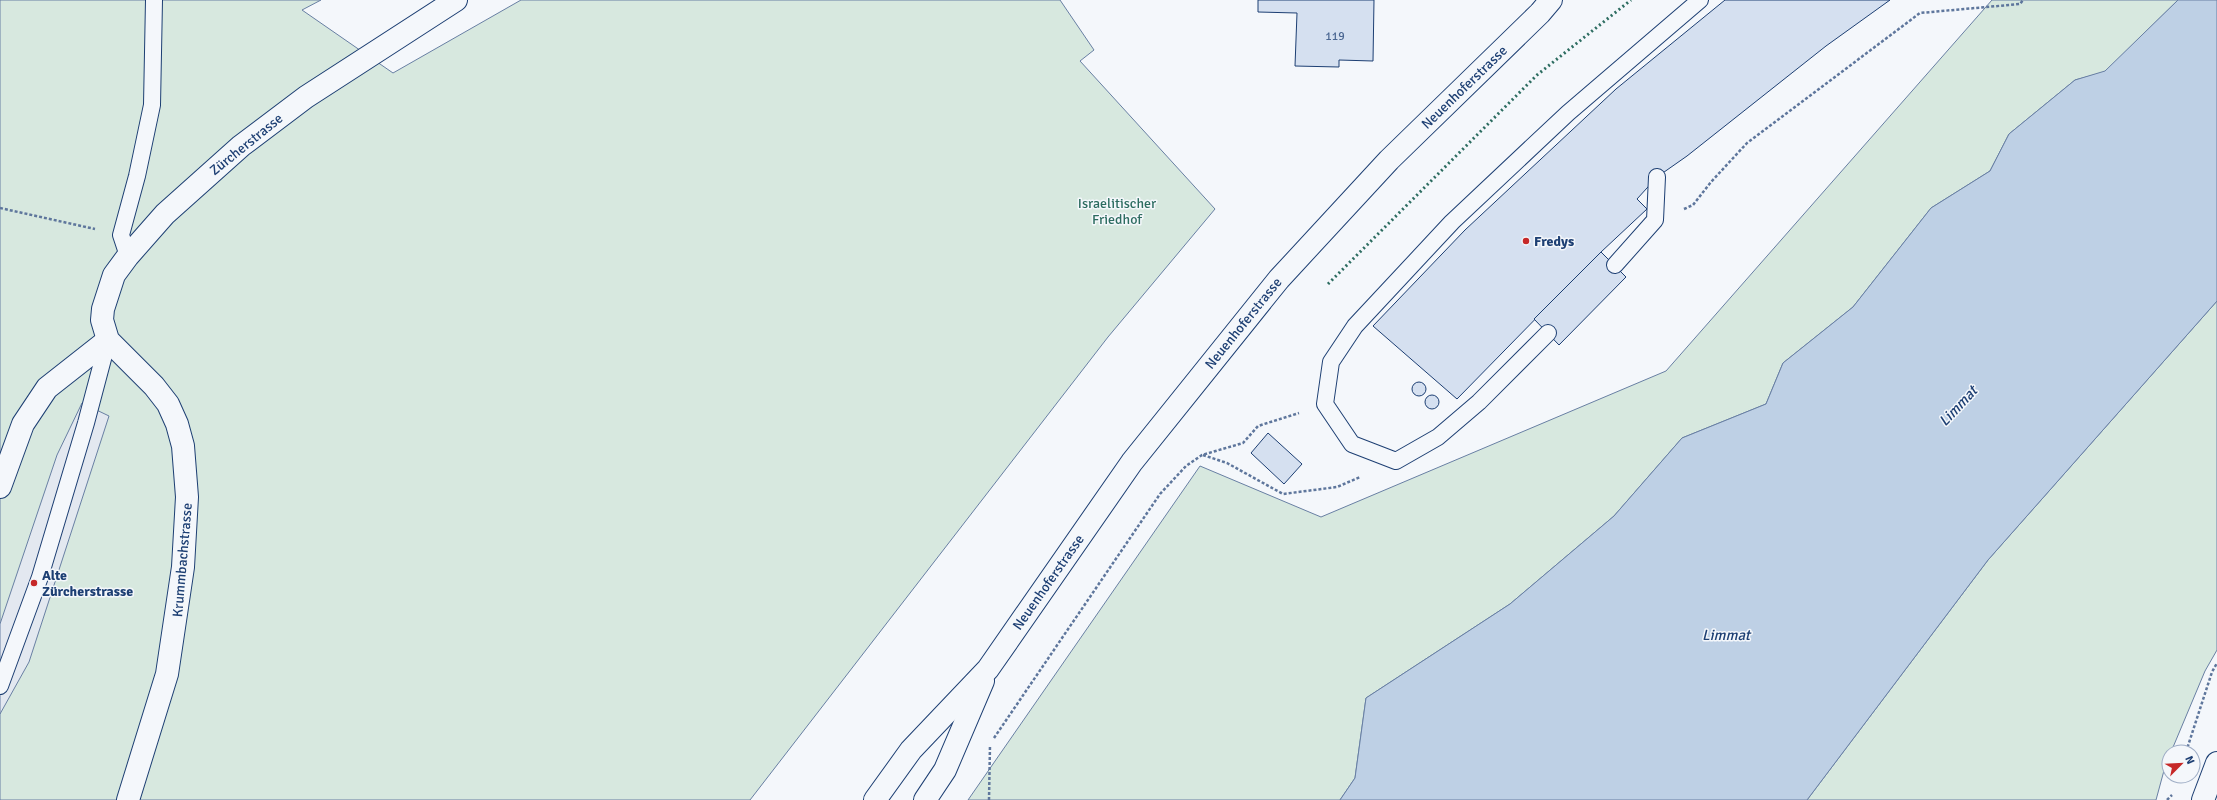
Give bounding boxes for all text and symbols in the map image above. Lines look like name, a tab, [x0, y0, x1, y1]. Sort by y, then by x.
house number: 119	[1325, 29, 1345, 44]
street label: Neuenhoferstrasse	[1418, 42, 1511, 133]
street label: Zürcherstrasse	[206, 110, 286, 179]
park label: Israelitischer Friedhof	[1078, 195, 1157, 228]
place label: Fredys	[1534, 233, 1574, 250]
marker: Fredys	[1521, 236, 1531, 246]
street label: Neuenhoferstrasse	[1201, 274, 1285, 372]
water label: Limmat	[1935, 381, 1982, 430]
street label: Krummbachstrasse	[169, 502, 196, 618]
street label: Neuenhoferstrasse	[1009, 531, 1088, 633]
place label: Alte Zürcherstrasse	[42, 567, 133, 600]
marker: Alte Zürcherstrasse	[29, 578, 39, 588]
water label: Limmat	[1702, 626, 1752, 644]
north arrow	[2161, 744, 2201, 784]
text: N	[2182, 754, 2197, 766]

